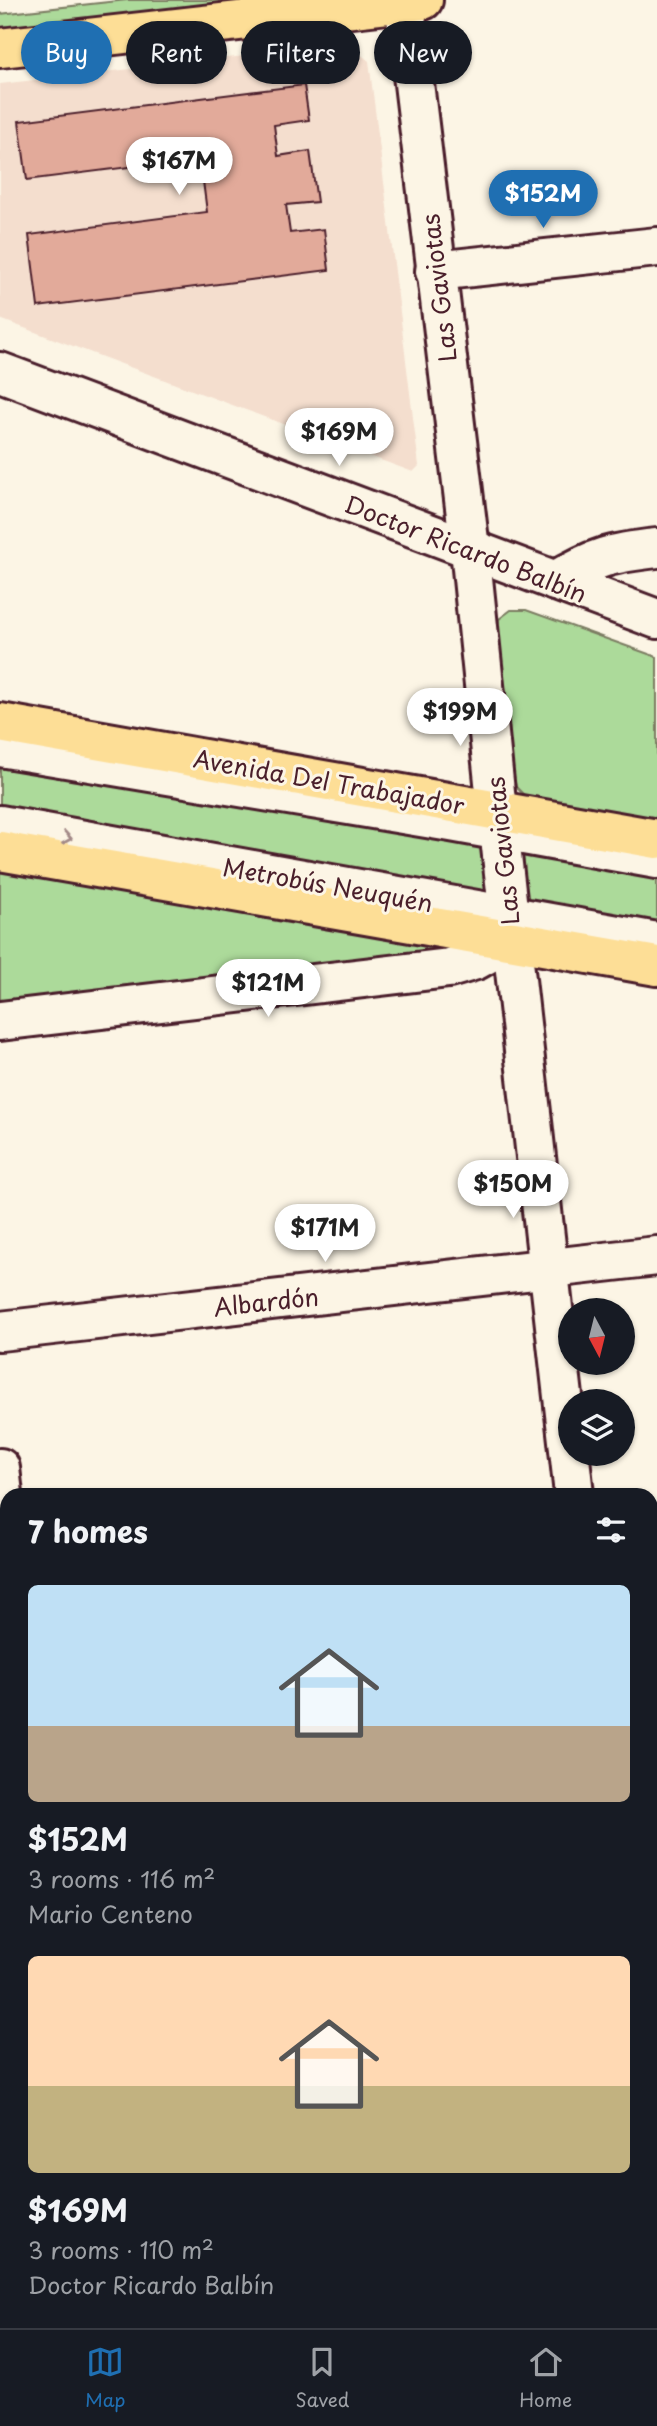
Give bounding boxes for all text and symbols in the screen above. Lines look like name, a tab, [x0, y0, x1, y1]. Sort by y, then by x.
chip: Buy	[21, 21, 112, 84]
chip: Rent	[126, 21, 227, 84]
chip: Filters	[241, 21, 360, 84]
chip: New	[374, 21, 472, 84]
pin: $167M	[130, 138, 228, 197]
text: $167M	[142, 142, 216, 177]
pin: $152M	[494, 170, 592, 230]
text: $152M	[505, 175, 581, 210]
street label: Las Gaviotas	[411, 212, 465, 364]
pin: $169M	[290, 408, 388, 468]
text: $169M	[301, 413, 377, 448]
street label: Doctor Ricardo Balbín	[340, 485, 592, 611]
pin: $199M	[411, 688, 509, 748]
text: $199M	[423, 693, 497, 728]
street label: Avenida Del Trabajador	[191, 739, 467, 823]
street label: Las Gaviotas	[476, 775, 528, 927]
one-way arrow	[61, 829, 73, 844]
street label: Metrobús Neuquén	[220, 848, 436, 920]
pin: $121M	[219, 960, 317, 1019]
text: $121M	[232, 964, 304, 999]
pin: $150M	[464, 1160, 562, 1220]
text: $150M	[474, 1165, 552, 1200]
pin: $171M	[276, 1204, 374, 1264]
text: $171M	[291, 1209, 359, 1244]
street label: Albardón	[212, 1278, 320, 1324]
north arrow	[558, 1298, 635, 1376]
map controls	[558, 1298, 635, 1466]
button: layers	[558, 1389, 635, 1466]
text: 7 homes	[28, 1508, 148, 1553]
icon: filters	[592, 1511, 630, 1549]
icon: home	[266, 1630, 392, 1756]
text: $152M	[28, 1816, 128, 1861]
text: 3 rooms · 116 m²	[28, 1861, 215, 1896]
text: Mario Centeno	[28, 1896, 193, 1931]
icon: home	[266, 2001, 392, 2127]
text: $169M	[28, 2187, 128, 2232]
text: 3 rooms · 110 m²	[28, 2232, 214, 2267]
text: Doctor Ricardo Balbín	[28, 2267, 274, 2302]
tab: Map	[85, 2343, 126, 2413]
tab: Saved	[295, 2343, 349, 2413]
tab: Home	[519, 2343, 572, 2413]

